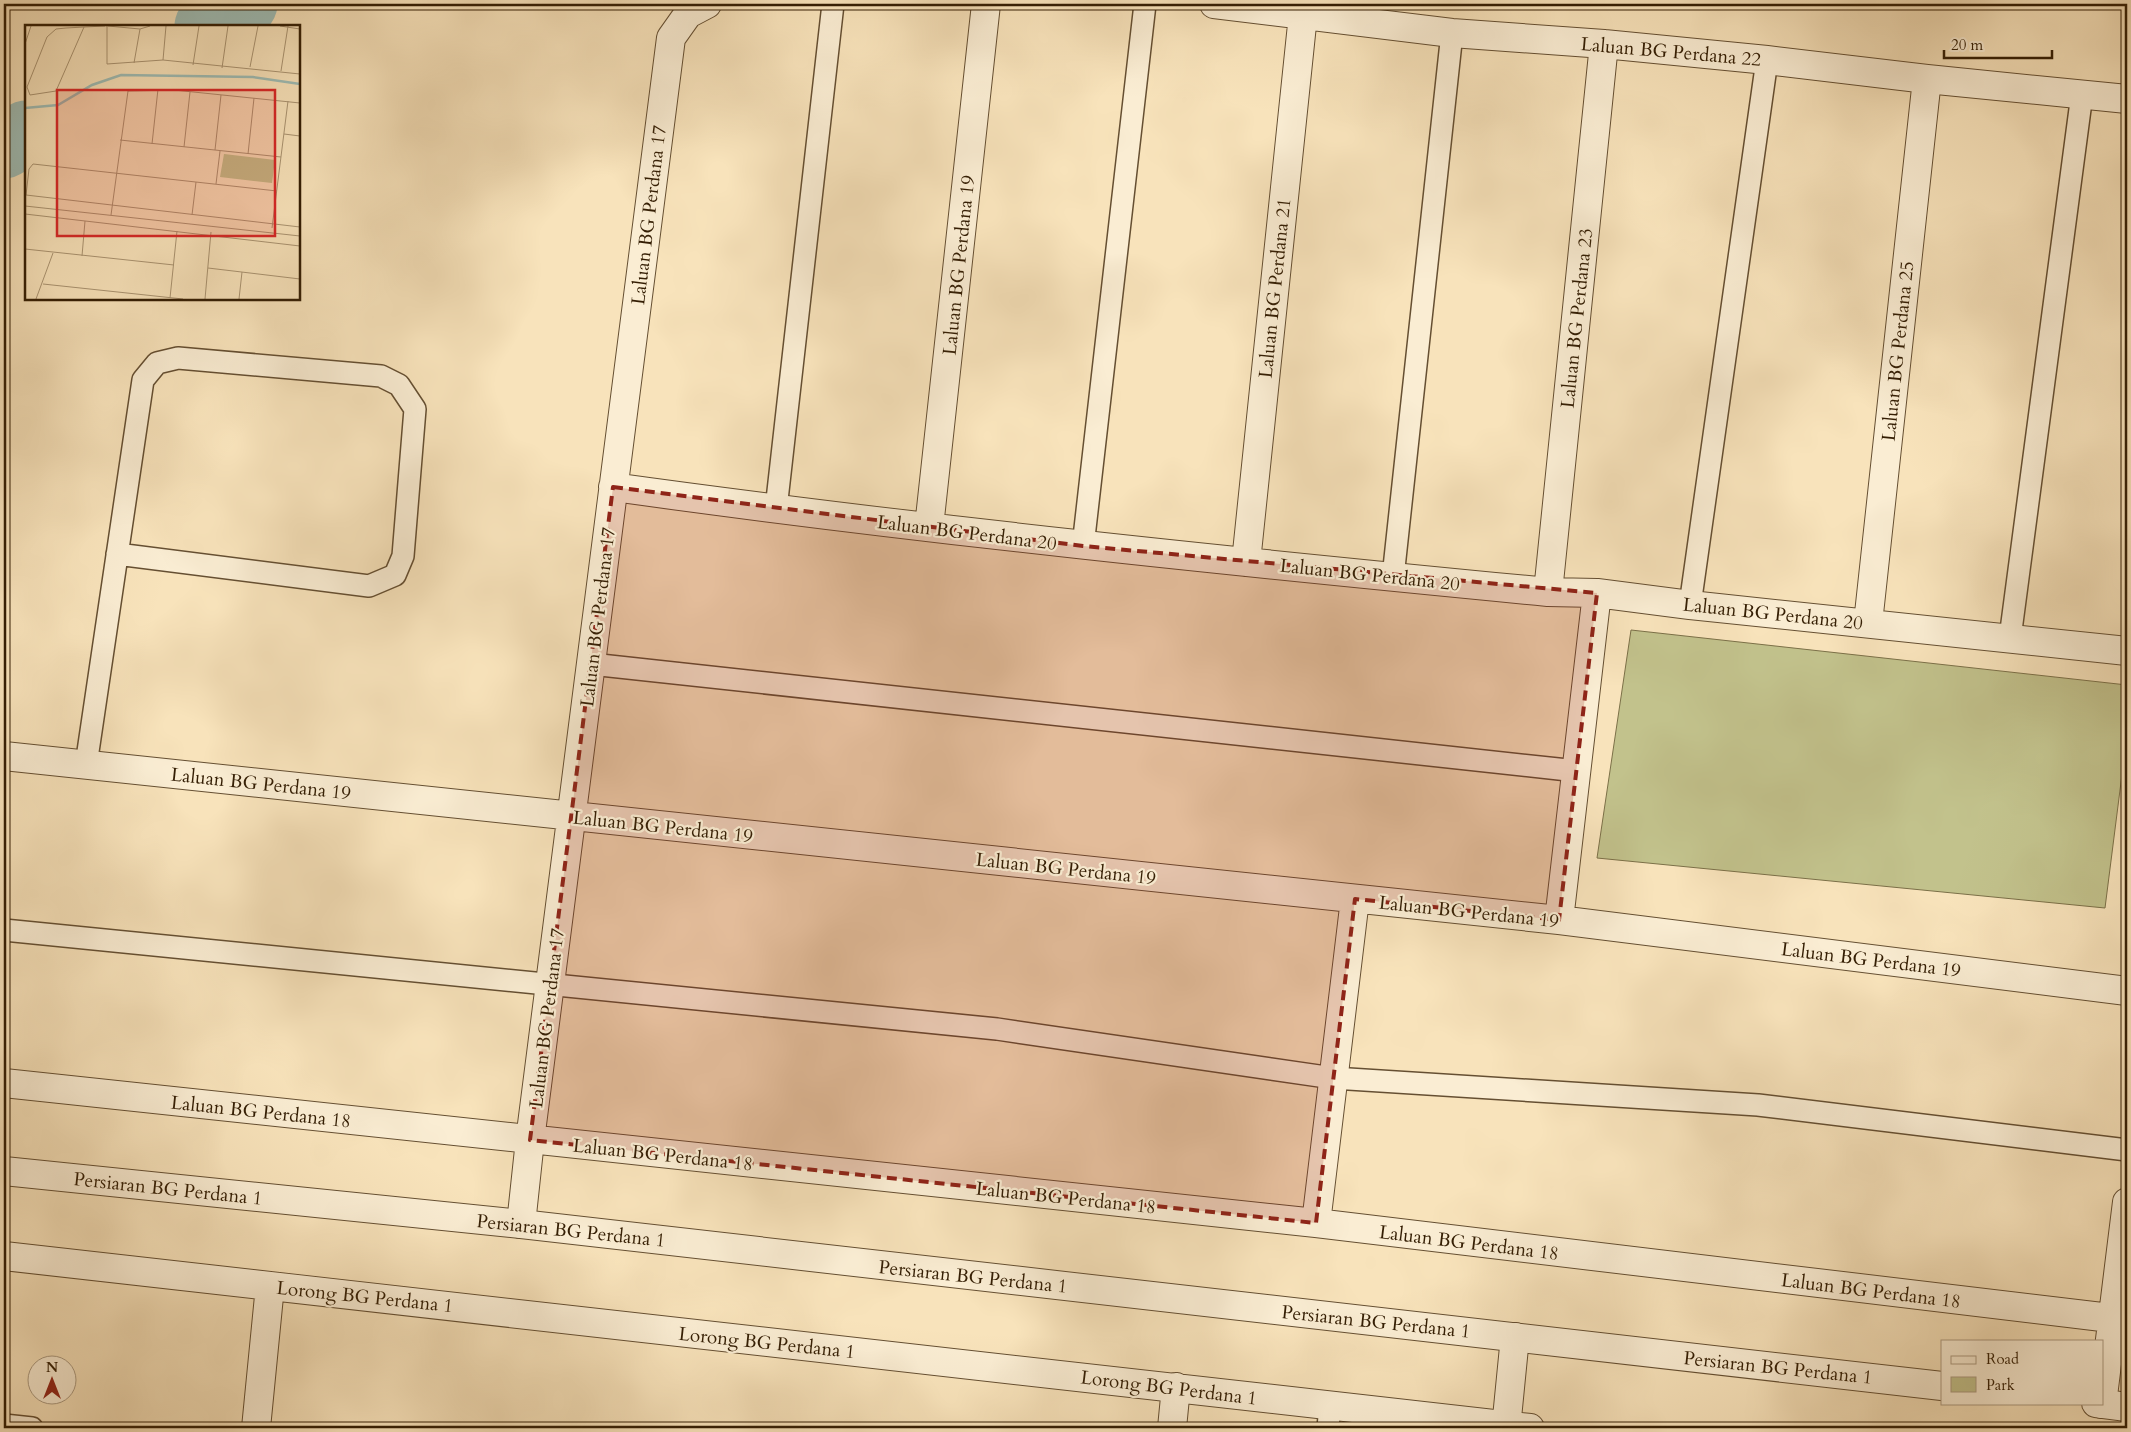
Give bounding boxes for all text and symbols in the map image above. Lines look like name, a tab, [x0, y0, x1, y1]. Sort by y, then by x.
inset map	[25, 25, 300, 300]
scale bar	[1944, 28, 2051, 60]
street label: Laluan BG Perdana 22	[1580, 31, 1762, 73]
text: 20 m	[1951, 35, 1983, 55]
street label: Laluan BG Perdana 17	[625, 124, 673, 306]
street label: Laluan BG Perdana 19	[937, 174, 981, 356]
street label: Laluan BG Perdana 21	[1253, 197, 1297, 379]
street label: Laluan BG Perdana 23	[1555, 227, 1599, 409]
street label: Laluan BG Perdana 25	[1876, 260, 1920, 442]
street label: Laluan BG Perdana 20	[876, 509, 1058, 557]
street label: Laluan BG Perdana 17	[574, 526, 622, 708]
street label: Laluan BG Perdana 20	[1279, 553, 1461, 597]
street label: Laluan BG Perdana 20	[1682, 592, 1864, 636]
street label: Laluan BG Perdana 19	[170, 762, 352, 806]
street label: Laluan BG Perdana 19	[572, 805, 754, 849]
street label: Laluan BG Perdana 19	[975, 847, 1157, 891]
street label: Laluan BG Perdana 19	[1378, 890, 1560, 934]
street label: Laluan BG Perdana 17	[523, 927, 571, 1109]
street label: Laluan BG Perdana 19	[1780, 936, 1962, 984]
street label: Laluan BG Perdana 18	[170, 1090, 352, 1134]
street label: Laluan BG Perdana 18	[572, 1133, 754, 1177]
street label: Persiaran BG Perdana 1	[72, 1166, 264, 1212]
street label: Laluan BG Perdana 18	[975, 1176, 1157, 1220]
street label: Persiaran BG Perdana 1	[475, 1208, 667, 1254]
street label: Laluan BG Perdana 18	[1378, 1219, 1560, 1267]
street label: Persiaran BG Perdana 1	[877, 1254, 1069, 1300]
street label: Laluan BG Perdana 18	[1780, 1267, 1962, 1315]
street label: Lorong BG Perdana 1	[275, 1275, 455, 1319]
street label: Persiaran BG Perdana 1	[1280, 1299, 1472, 1345]
street label: Lorong BG Perdana 1	[677, 1321, 857, 1365]
legend	[1941, 1340, 2104, 1404]
street label: Persiaran BG Perdana 1	[1682, 1345, 1874, 1391]
text: Road	[1986, 1349, 2019, 1369]
north arrow	[28, 1354, 78, 1404]
text: N	[46, 1358, 58, 1377]
street label: Lorong BG Perdana 1	[1079, 1364, 1259, 1412]
text: Park	[1986, 1375, 2015, 1395]

